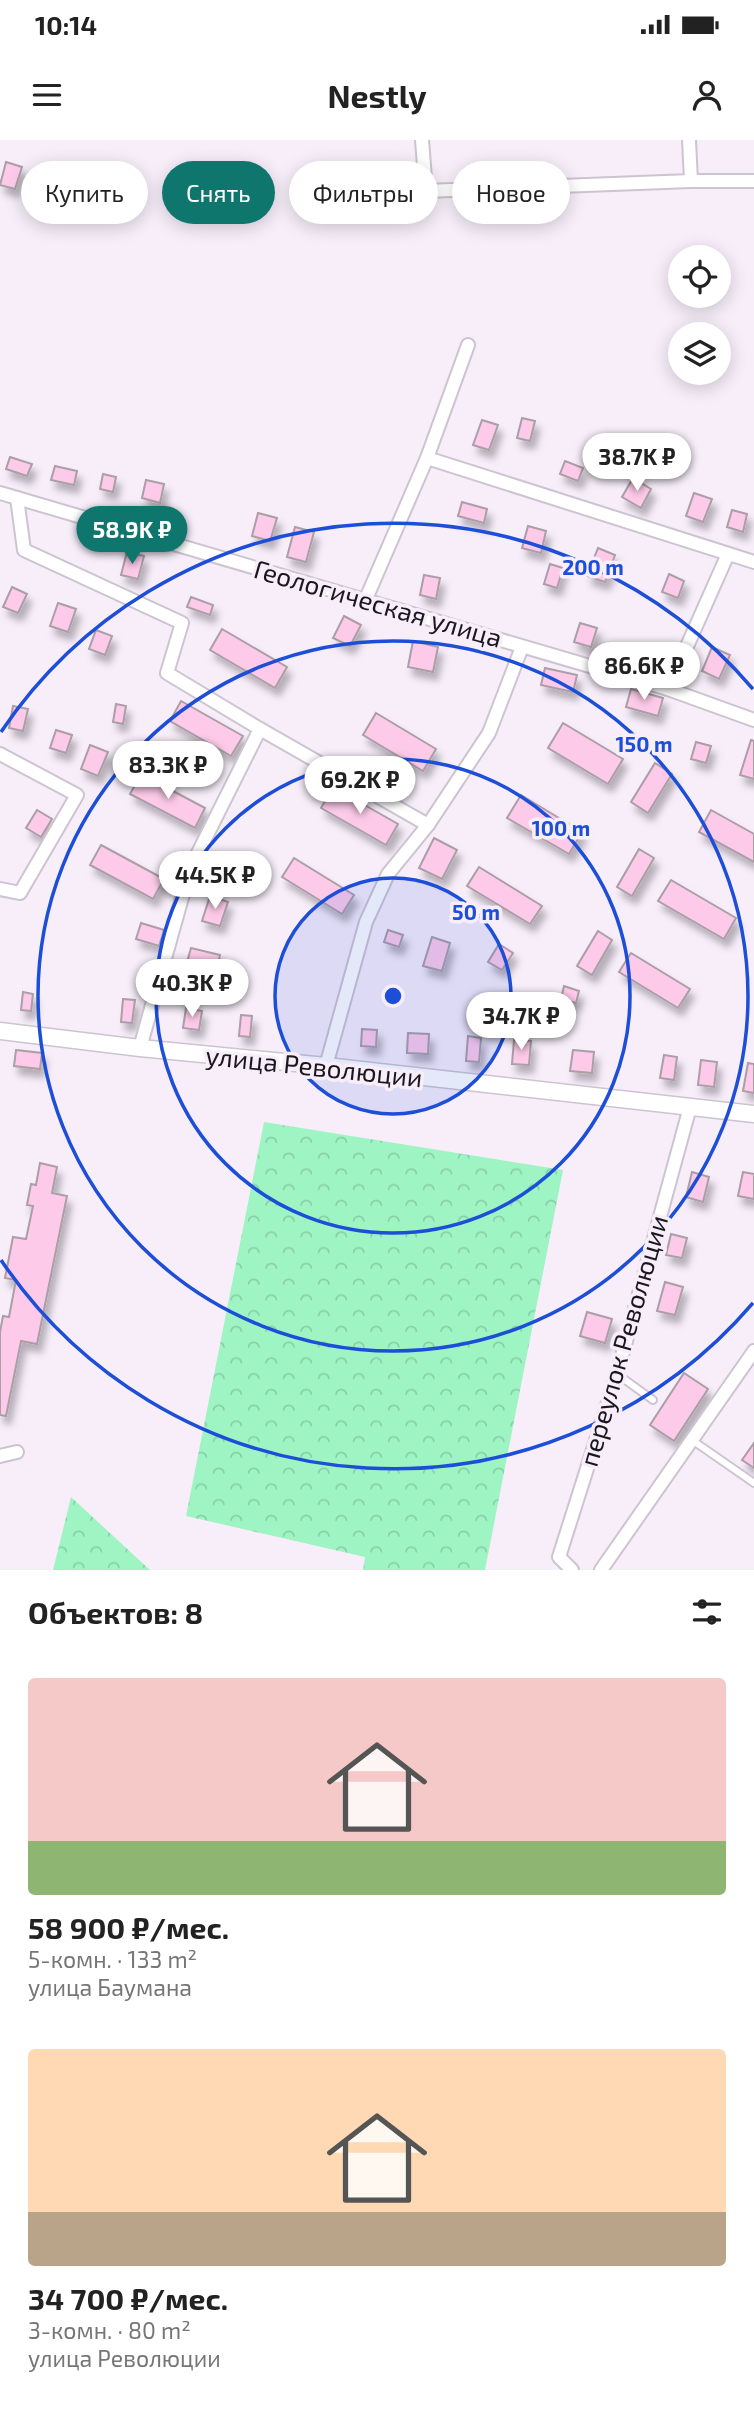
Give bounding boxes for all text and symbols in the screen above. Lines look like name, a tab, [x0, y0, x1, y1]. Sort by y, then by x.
text: 10:14	[35, 9, 97, 40]
icon: menu	[28, 76, 66, 114]
text: Nestly	[327, 76, 427, 114]
icon: person	[688, 76, 726, 114]
chip: Купить	[21, 161, 148, 224]
chip: Снять	[162, 161, 275, 224]
chip: Фильтры	[289, 161, 438, 224]
chip: Новое	[452, 161, 570, 224]
map controls	[668, 245, 731, 385]
button: locate	[668, 245, 731, 308]
button: layers	[668, 322, 731, 385]
pin: 38.7K ₽	[572, 434, 702, 493]
text: 38.7K ₽	[598, 442, 676, 470]
pin: 58.9K ₽	[67, 506, 197, 566]
text: 58.9K ₽	[92, 515, 172, 543]
street label: Геологическая улица	[251, 552, 506, 654]
text: 200 m	[562, 554, 624, 579]
pin: 86.6K ₽	[579, 643, 709, 702]
text: 86.6K ₽	[604, 651, 684, 679]
text: 150 m	[616, 731, 672, 756]
pin: 83.3K ₽	[103, 742, 233, 801]
text: 83.3K ₽	[129, 750, 207, 778]
pin: 69.2K ₽	[295, 756, 425, 816]
text: 69.2K ₽	[320, 765, 400, 793]
text: 100 m	[532, 815, 590, 840]
pin: 44.5K ₽	[150, 852, 280, 911]
text: 44.5K ₽	[175, 860, 255, 888]
text: 50 m	[452, 899, 500, 924]
pin: 40.3K ₽	[127, 960, 257, 1019]
text: 40.3K ₽	[152, 968, 232, 996]
centre of rings	[381, 984, 405, 1008]
pin: 34.7K ₽	[456, 992, 586, 1052]
text: 34.7K ₽	[482, 1001, 560, 1029]
street label: улица Революции	[204, 1039, 424, 1093]
street label: переулок Революции	[572, 1211, 674, 1470]
icon: filters	[688, 1593, 726, 1631]
text: Объектов: 8	[28, 1594, 203, 1630]
icon: home	[314, 1724, 440, 1850]
text: 58 900 ₽/мес.	[28, 1909, 229, 1945]
text: 5-комн. · 133 m²	[28, 1945, 197, 1973]
text: улица Баумана	[28, 1973, 192, 2001]
icon: home	[314, 2095, 440, 2221]
text: 34 700 ₽/мес.	[28, 2280, 228, 2316]
text: 3-комн. · 80 m²	[28, 2316, 191, 2344]
text: улица Революции	[28, 2344, 221, 2372]

